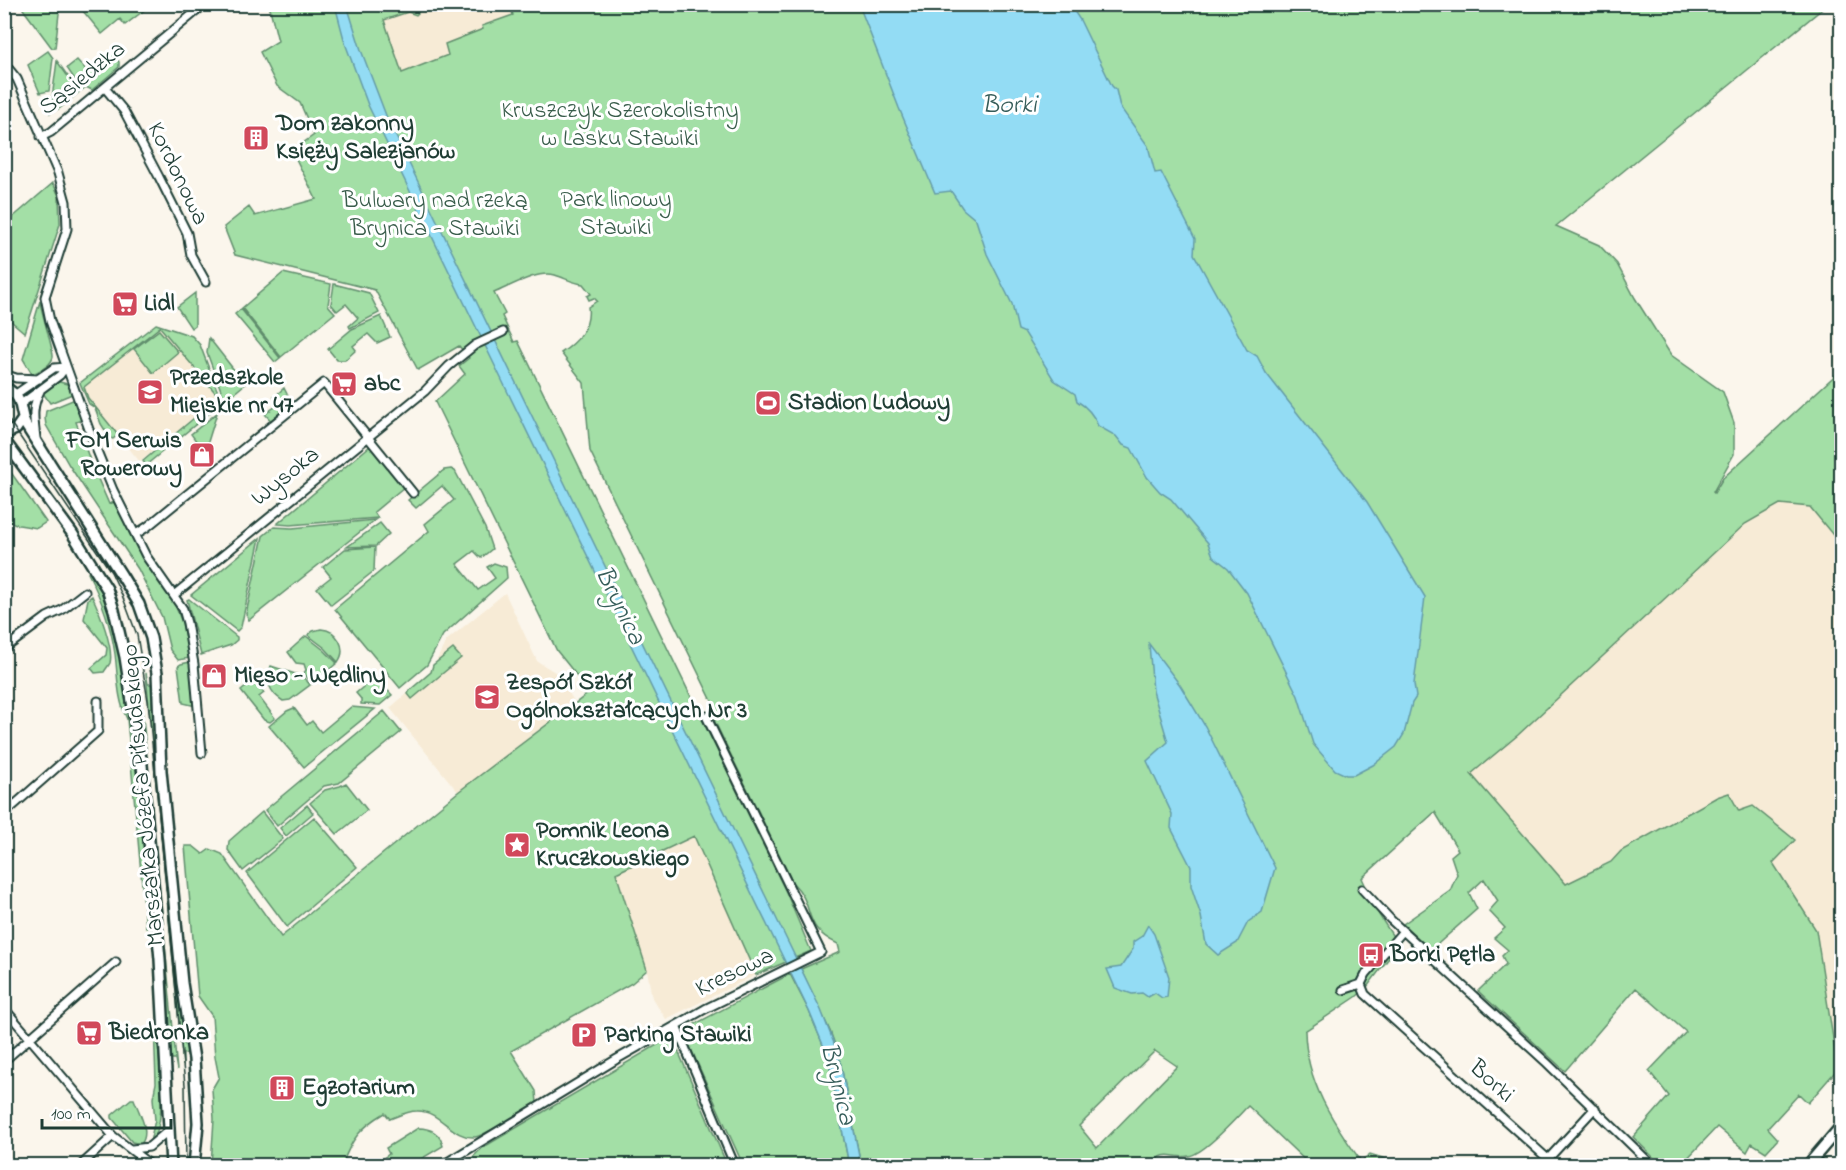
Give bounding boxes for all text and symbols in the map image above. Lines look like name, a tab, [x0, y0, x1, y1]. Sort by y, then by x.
street label: Sąsiedzka	[32, 33, 134, 125]
water label: Borki	[981, 87, 1039, 125]
park label: Kruszczyk Szerokolistny w Lasku Stawiki	[501, 94, 739, 157]
place label: Dom zakonny Księży Salezjanów	[275, 107, 456, 171]
street label: Kordonowa	[137, 117, 217, 231]
building icon: Dom zakonny Księży Salezjanów	[241, 123, 271, 153]
park label: Park linowy Stawiki	[560, 183, 672, 246]
park label: Bulwary nad rzeką Brynica - Stawiki	[341, 184, 528, 248]
place label: Lidl	[144, 287, 175, 322]
supermarket icon: Lidl	[110, 289, 140, 319]
place label: Przedszkole Miejskie nr 47	[170, 361, 294, 424]
place label: abc	[364, 367, 402, 402]
supermarket icon: abc	[329, 369, 359, 399]
school or university icon: Przedszkole Miejskie nr 47	[135, 377, 165, 407]
place label: Stadion Ludowy	[788, 386, 950, 422]
sports icon: Stadion Ludowy	[753, 388, 783, 418]
place label: FOM Serwis Rowerowy	[65, 424, 182, 488]
street label: Wysoka	[244, 438, 328, 516]
shop icon: FOM Serwis Rowerowy	[187, 440, 217, 470]
water label: Brynica	[584, 560, 655, 653]
street label: Marszałka Józefa Piłsudskiego	[113, 643, 175, 947]
place label: Mięso - Wędliny	[234, 659, 386, 695]
shop icon: Mięso - Wędliny	[199, 661, 229, 691]
place label: Zespół Szkół Ogólnokształcących Nr 3	[506, 666, 747, 730]
school or university icon: Zespół Szkół Ogólnokształcących Nr 3	[472, 682, 502, 712]
place label: Pomnik Leona Kruczkowskiego	[536, 814, 689, 878]
place icon: Pomnik Leona Kruczkowskiego	[502, 830, 532, 860]
place label: Borki Pętla	[1389, 938, 1495, 973]
street label: Kresowa	[690, 939, 780, 1007]
bus stop icon: Borki Pętla	[1356, 940, 1386, 970]
place label: Biedronka	[108, 1016, 209, 1051]
supermarket icon: Biedronka	[74, 1018, 104, 1048]
place label: Parking Stawiki	[604, 1018, 752, 1054]
parking icon: Parking Stawiki	[569, 1020, 599, 1050]
water label: Brynica	[809, 1039, 866, 1130]
street label: Borki	[1460, 1051, 1522, 1112]
place label: Egzotarium	[302, 1071, 415, 1107]
building icon: Egzotarium	[267, 1073, 297, 1103]
scale bar	[42, 1092, 171, 1130]
text: 100 m	[51, 1102, 91, 1128]

